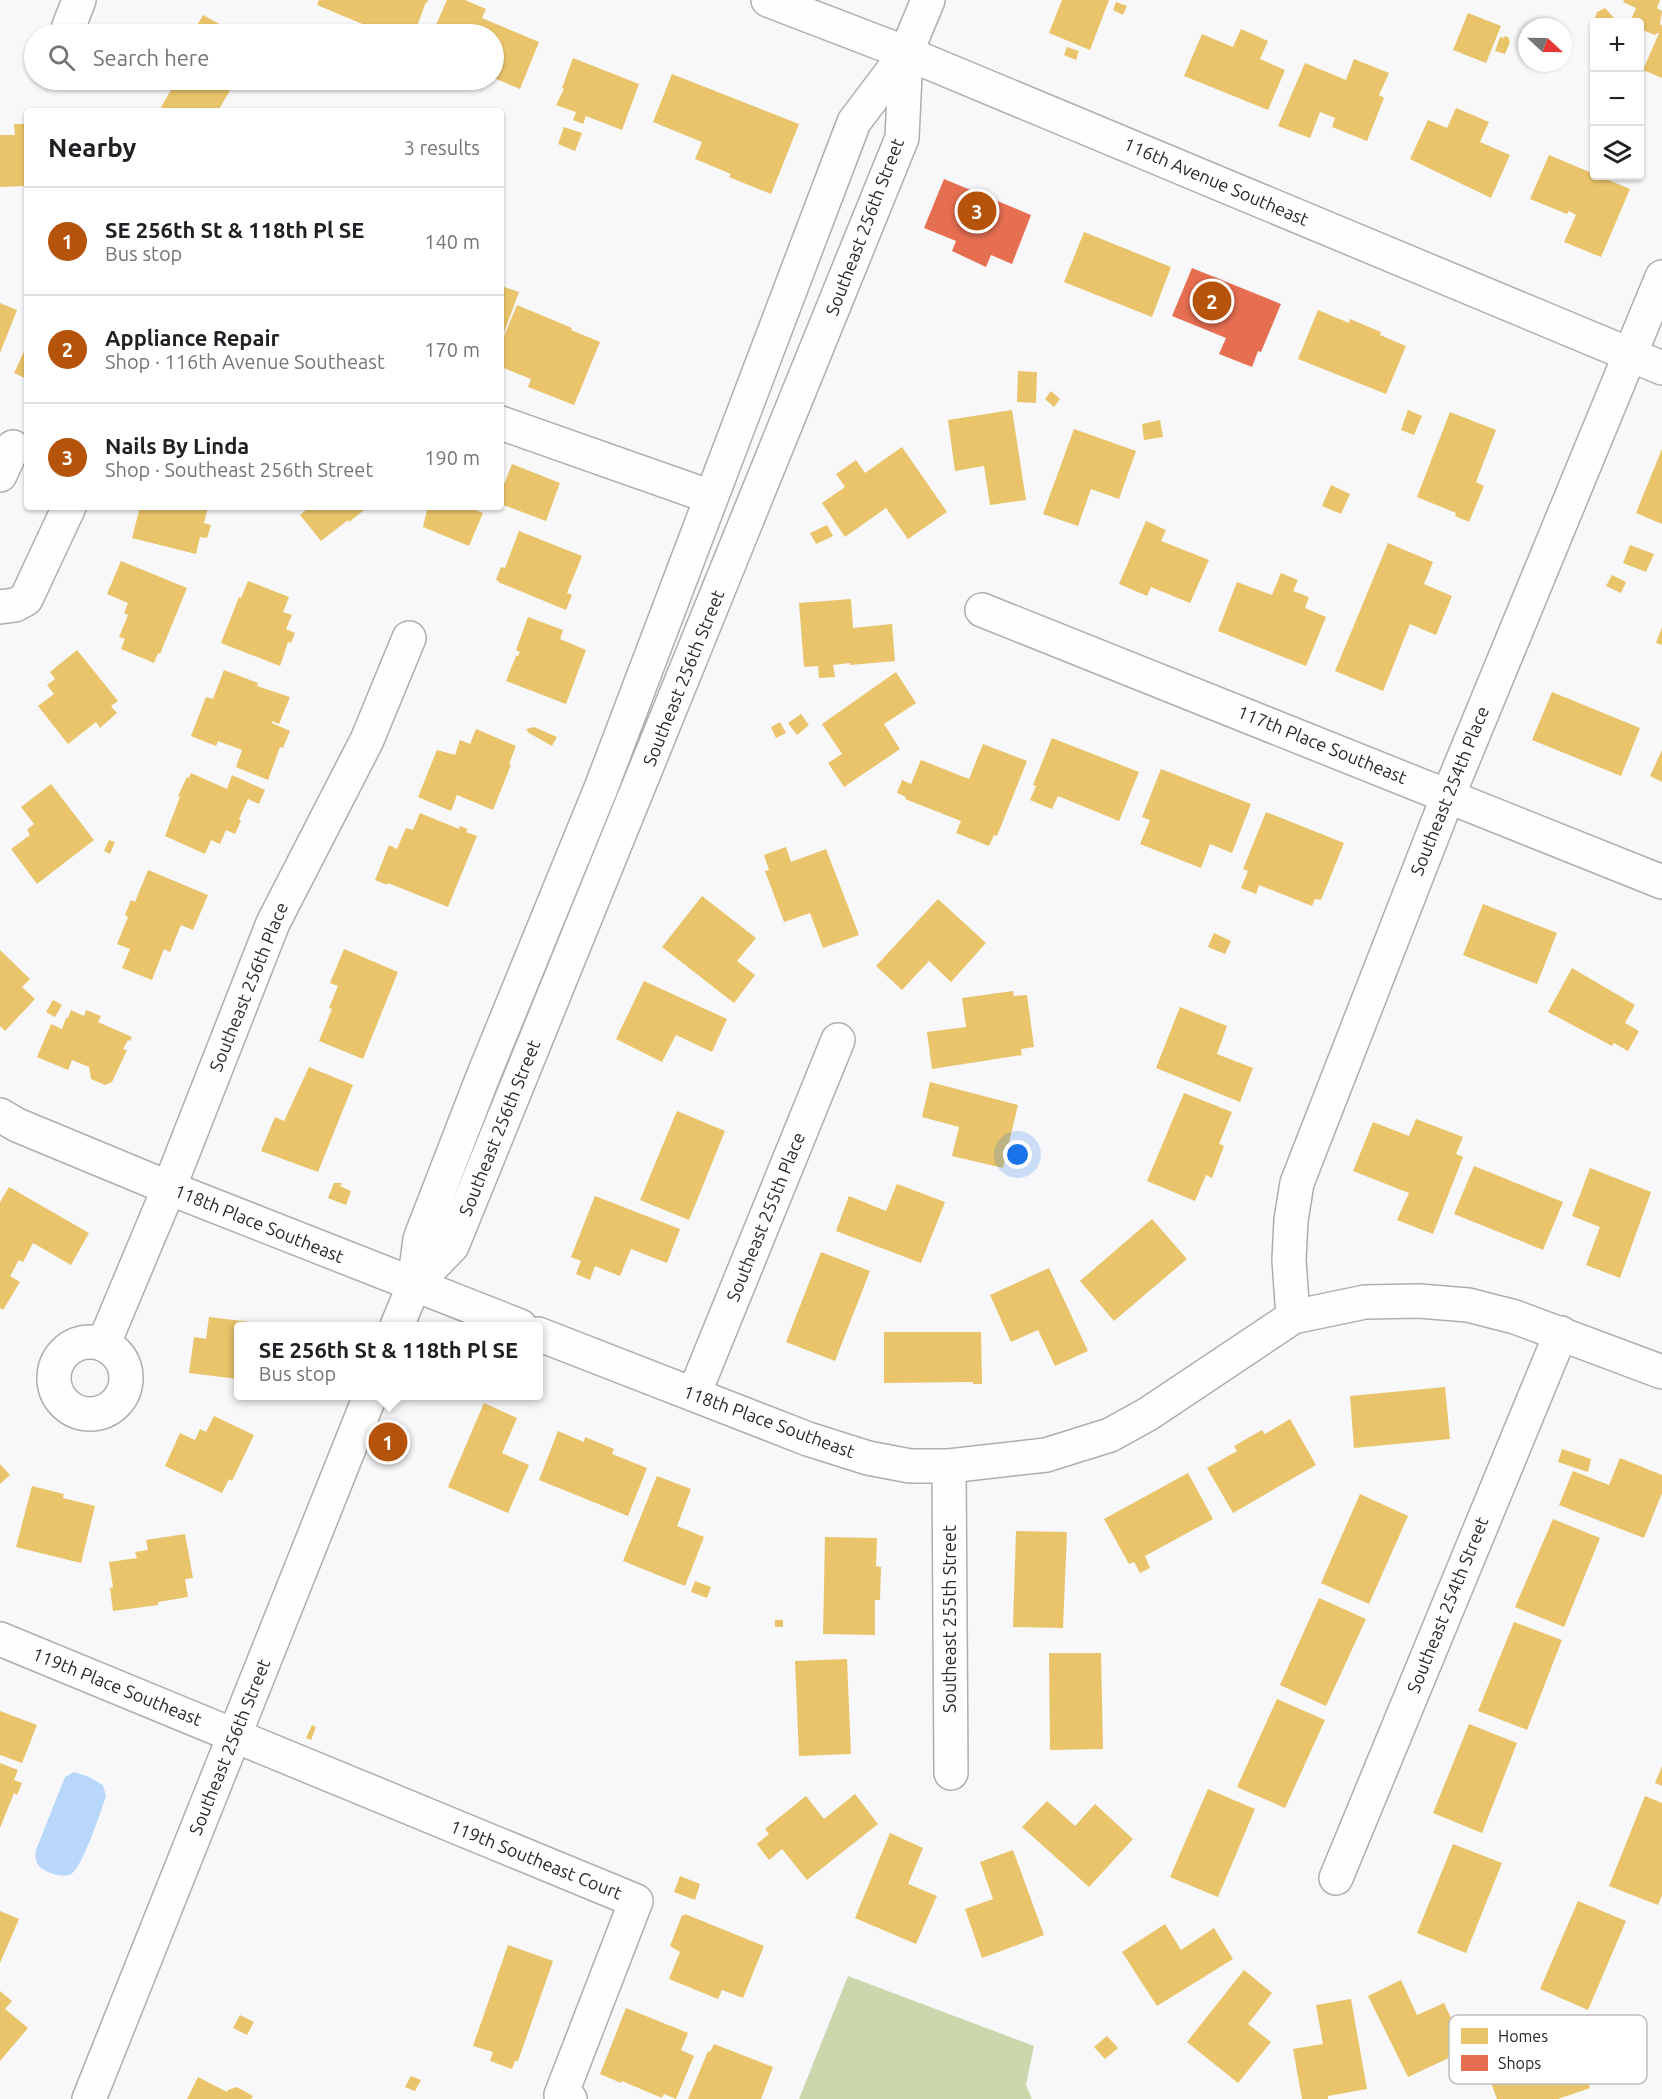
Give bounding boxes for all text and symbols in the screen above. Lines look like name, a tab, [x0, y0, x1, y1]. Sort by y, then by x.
north arrow	[1518, 18, 1572, 72]
map controls	[1590, 18, 1644, 180]
button: +	[1590, 18, 1644, 72]
search box	[24, 24, 504, 90]
icon: search	[45, 41, 78, 74]
text: Search here	[93, 45, 209, 70]
button: −	[1590, 72, 1644, 126]
button: layers	[1590, 126, 1644, 180]
text: Nearby	[48, 133, 136, 162]
street label: 116th Avenue Southeast	[1121, 133, 1312, 229]
street label: Southeast 256th Street	[821, 135, 907, 318]
text: 3 results	[404, 136, 480, 159]
pin: 3	[958, 188, 996, 234]
text: SE 256th St & 118th Pl SE	[105, 217, 364, 242]
text: 1	[62, 230, 73, 253]
text: 140 m	[424, 230, 480, 253]
text: Bus stop	[105, 242, 182, 265]
pin: 2	[1192, 278, 1232, 324]
text: Appliance Repair	[105, 325, 280, 350]
text: 2	[62, 338, 73, 361]
text: 170 m	[424, 338, 480, 361]
text: Shop · 116th Avenue Southeast	[105, 350, 385, 373]
text: Nails By Linda	[105, 433, 249, 458]
text: 3	[62, 446, 73, 469]
text: 190 m	[424, 446, 480, 469]
text: Shop · Southeast 256th Street	[105, 458, 373, 481]
street label: Southeast 256th Street	[639, 587, 728, 769]
street label: 117th Place Southeast	[1235, 701, 1410, 787]
street label: Southeast 254th Place	[1406, 703, 1492, 878]
street label: Southeast 256th Place	[205, 899, 291, 1074]
street label: Southeast 256th Street	[455, 1037, 544, 1219]
street label: Southeast 255th Place	[722, 1129, 808, 1304]
your location	[1003, 1140, 1032, 1169]
street label: 118th Place Southeast	[172, 1180, 347, 1266]
popup	[234, 1322, 543, 1400]
text: SE 256th St & 118th Pl SE	[259, 1337, 518, 1362]
text: Bus stop	[259, 1362, 336, 1385]
street label: 118th Place Southeast	[681, 1381, 858, 1461]
pin: 1	[368, 1420, 408, 1464]
street label: Southeast 254th Street	[1403, 1514, 1492, 1696]
street label: Southeast 255th Street	[939, 1525, 959, 1713]
street label: 119th Place Southeast	[30, 1643, 205, 1729]
street label: Southeast 256th Street	[185, 1656, 274, 1838]
street label: 119th Southeast Court	[448, 1815, 625, 1903]
legend	[1449, 2015, 1647, 2084]
text: Homes	[1498, 2027, 1548, 2045]
text: Shops	[1498, 2054, 1541, 2072]

